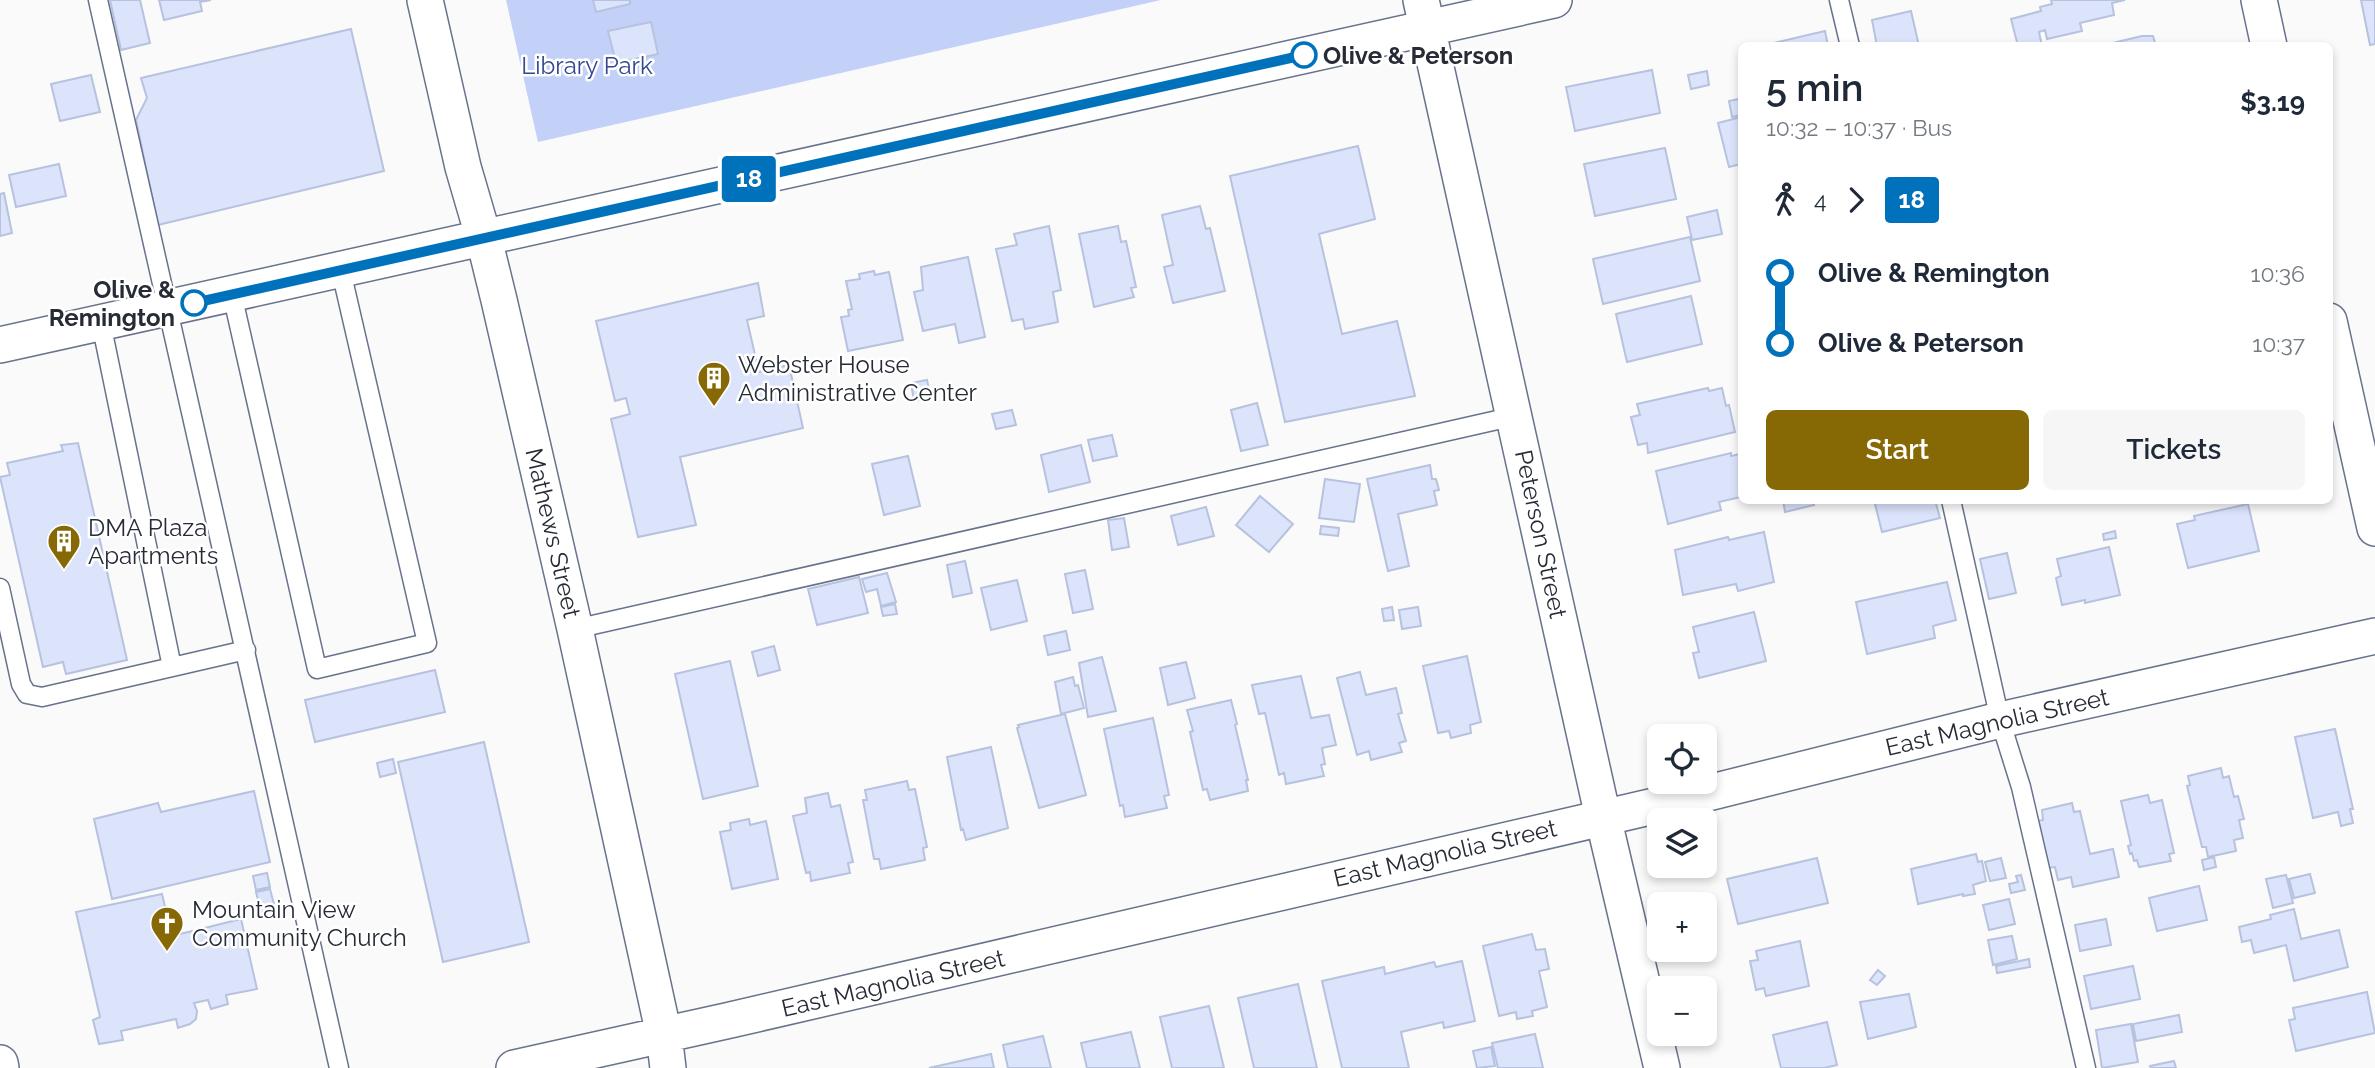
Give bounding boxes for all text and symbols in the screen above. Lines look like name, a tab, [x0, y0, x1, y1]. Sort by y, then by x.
place label: Olive & Peterson	[1323, 41, 1513, 70]
marker: Olive & Peterson	[1291, 42, 1317, 68]
park label: Library Park	[521, 51, 653, 80]
text: 5 min	[1766, 65, 1863, 110]
text: $3.19	[2240, 87, 2305, 117]
text: 10:32 – 10:37 · Bus	[1766, 114, 1952, 141]
line badge: 18	[718, 156, 780, 202]
text: 18	[736, 164, 762, 193]
icon: walk	[1766, 181, 1804, 219]
icon: forward	[1837, 181, 1875, 219]
text: 18	[1899, 185, 1925, 214]
text: 4	[1814, 186, 1827, 213]
text: Olive & Remington	[1818, 258, 2050, 288]
text: 10:36	[2251, 260, 2305, 287]
place label: Olive & Remington	[49, 275, 176, 332]
marker: Olive & Remington	[181, 290, 207, 316]
text: Olive & Peterson	[1818, 328, 2024, 358]
text: 10:37	[2252, 330, 2305, 357]
place label: Webster House Administrative Center	[738, 350, 977, 407]
building icon: Webster House Administrative Center	[695, 359, 733, 408]
button: Start	[1766, 410, 2029, 490]
button: Tickets	[2043, 410, 2305, 490]
street label: Mathews Street	[519, 445, 587, 621]
street label: Peterson Street	[1509, 447, 1573, 621]
place label: DMA Plaza Apartments	[88, 513, 218, 570]
building icon: DMA Plaza Apartments	[45, 522, 83, 571]
street label: East Magnolia Street	[1883, 682, 2111, 762]
map controls	[1647, 724, 1717, 1046]
button: locate	[1647, 724, 1717, 794]
button: layers	[1647, 808, 1717, 878]
street label: East Magnolia Street	[1331, 813, 1559, 893]
button: +	[1647, 892, 1717, 962]
place label: Mountain View Community Church	[192, 895, 407, 952]
church icon: Mountain View Community Church	[148, 904, 186, 953]
street label: East Magnolia Street	[779, 943, 1007, 1023]
button: −	[1647, 976, 1717, 1046]

